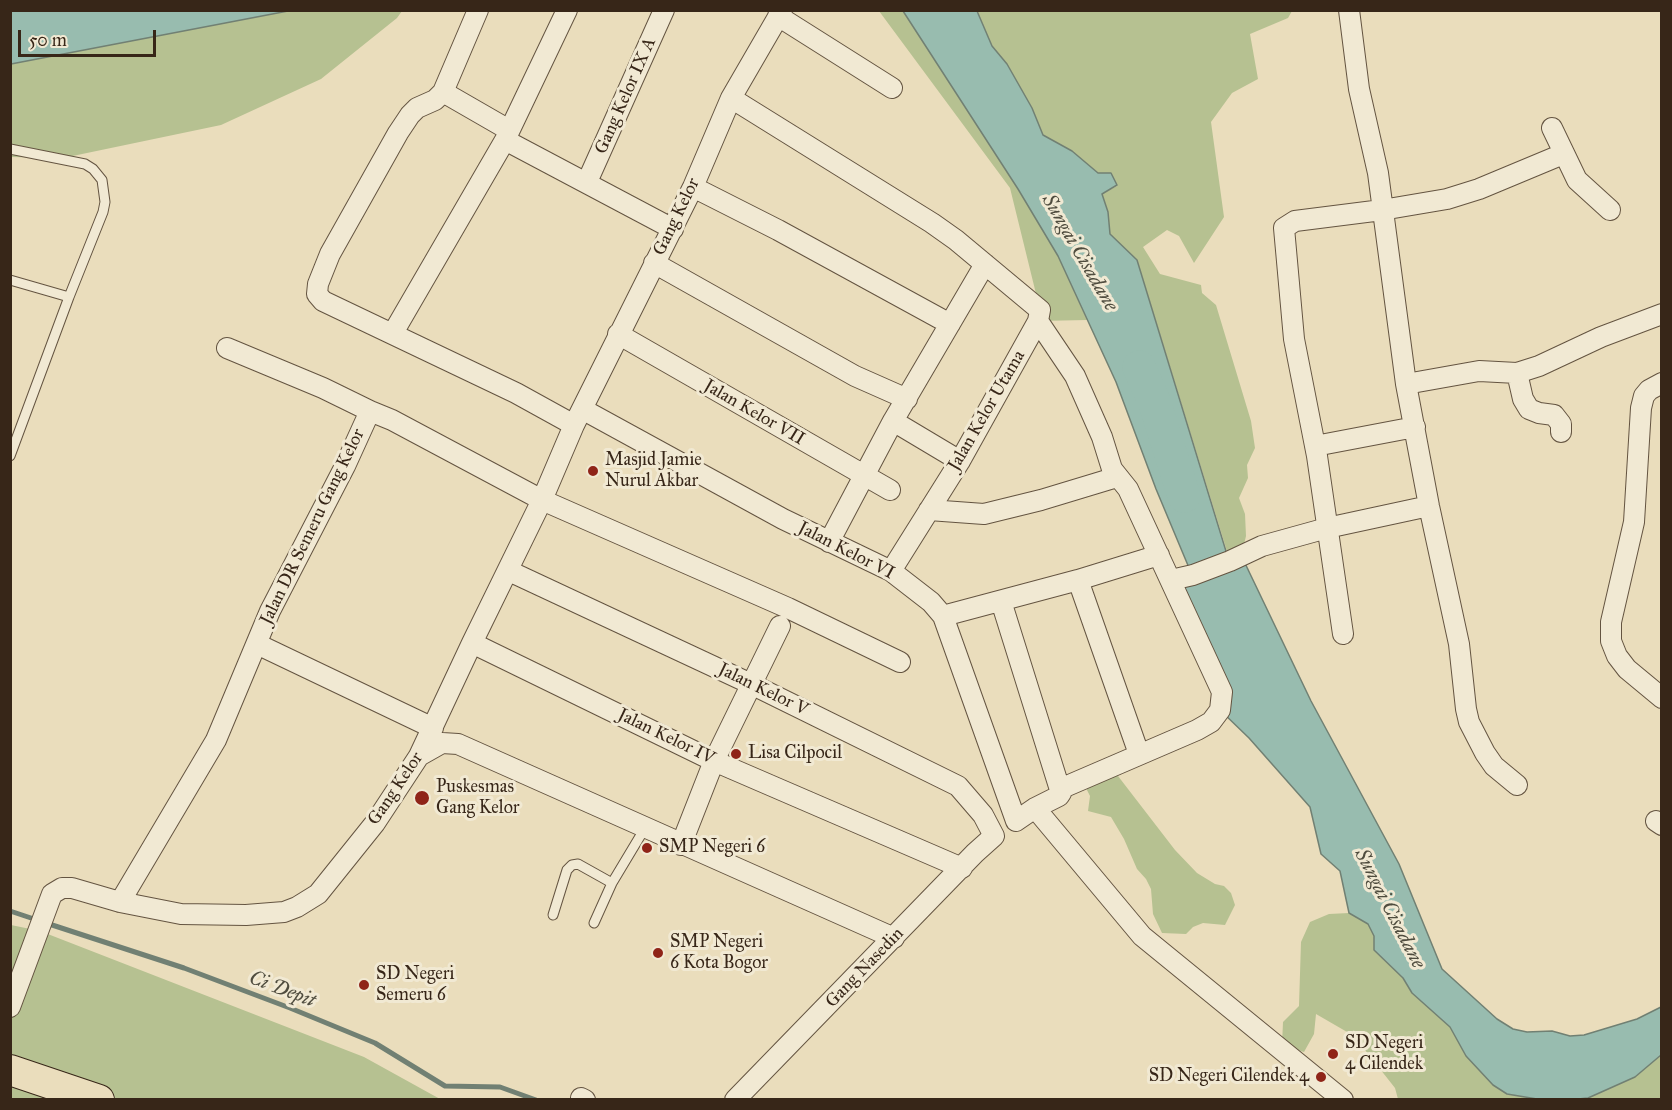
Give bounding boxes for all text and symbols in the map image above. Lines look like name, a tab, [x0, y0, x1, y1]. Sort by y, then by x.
scale bar	[21, 18, 159, 56]
text: 50 m	[29, 29, 67, 51]
street label: Gang Kelor IX A	[591, 34, 661, 158]
street label: Gang Kelor	[649, 175, 705, 259]
water label: Sungai Cisadane	[1036, 190, 1122, 316]
street label: Jalan Kelor Utama	[944, 347, 1030, 475]
street label: Jalan Kelor VII	[700, 375, 808, 451]
street label: Jalan DR Semeru Gang Kelor	[256, 425, 370, 629]
place label: Masjid Jamie Nurul Akbar	[605, 450, 702, 492]
marker: Masjid Jamie Nurul Akbar	[586, 464, 600, 478]
street label: Jalan Kelor VI	[794, 517, 898, 585]
street label: Jalan Kelor V	[714, 659, 812, 721]
street label: Jalan Kelor IV	[614, 704, 718, 770]
place label: Lisa Cilpocil	[748, 743, 842, 765]
marker: Lisa Cilpocil	[729, 747, 743, 761]
street label: Gang Kelor	[364, 748, 428, 830]
place label: Puskesmas Gang Kelor	[436, 777, 520, 820]
marker: Puskesmas Gang Kelor	[413, 789, 431, 807]
place label: SMP Negeri 6	[659, 837, 765, 859]
marker: SMP Negeri 6	[640, 841, 654, 855]
water label: Sungai Cisadane	[1349, 845, 1429, 973]
street label: Gang Nasedin	[821, 923, 909, 1013]
place label: SMP Negeri 6 Kota Bogor	[670, 932, 768, 974]
marker: SMP Negeri 6 Kota Bogor	[651, 946, 665, 960]
place label: SD Negeri Semeru 6	[376, 964, 454, 1006]
water label: Ci Depit	[245, 966, 319, 1014]
marker: SD Negeri Semeru 6	[357, 978, 371, 992]
place label: SD Negeri 4 Cilendek	[1345, 1033, 1423, 1076]
marker: SD Negeri 4 Cilendek	[1326, 1047, 1340, 1061]
place label: SD Negeri Cilendek 4	[1149, 1066, 1309, 1088]
marker: SD Negeri Cilendek 4	[1314, 1070, 1328, 1084]

